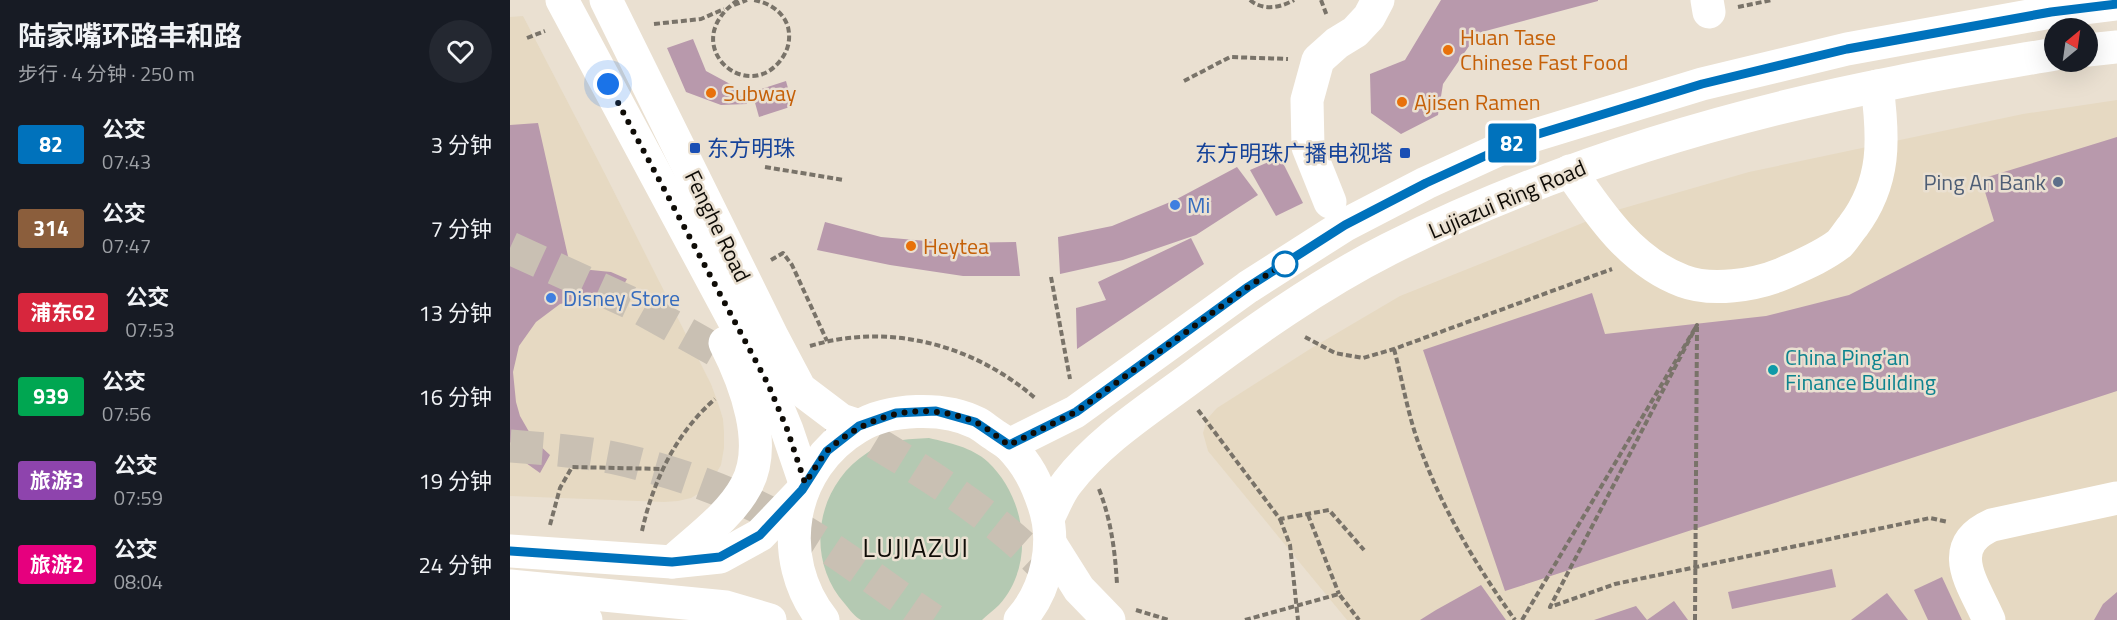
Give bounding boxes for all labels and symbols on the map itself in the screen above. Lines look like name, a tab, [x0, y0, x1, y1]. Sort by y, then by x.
north arrow	[2044, 18, 2098, 72]
place label: Huan Tase Chinese Fast Food	[1460, 20, 1628, 79]
marker: Huan Tase Chinese Fast Food	[1441, 43, 1455, 57]
your location	[593, 69, 623, 99]
place label: Subway	[723, 76, 797, 110]
place label: Ajisen Ramen	[1414, 85, 1541, 119]
marker: Subway	[704, 86, 718, 100]
marker: Ajisen Ramen	[1395, 95, 1409, 109]
line badge: 82	[1485, 124, 1539, 162]
place label: 东方明珠	[707, 131, 795, 165]
place label: 东方明珠广播电视塔	[1195, 136, 1393, 170]
marker: 东方明珠	[688, 141, 702, 155]
marker: 东方明珠广播电视塔	[1398, 146, 1412, 160]
street label: Lujiazui Ring Road	[1423, 151, 1591, 247]
street label: Fenghe Road	[676, 164, 760, 288]
place label: Ping An Bank	[1923, 165, 2046, 199]
marker: Ping An Bank	[2051, 175, 2065, 189]
place label: Mi	[1187, 188, 1210, 222]
marker: Mi	[1168, 198, 1182, 212]
place label: Heytea	[923, 229, 989, 263]
marker: Heytea	[904, 239, 918, 253]
unlabelled marker	[1272, 251, 1298, 277]
place label: Disney Store	[563, 281, 680, 315]
marker: Disney Store	[544, 291, 558, 305]
place label: China Ping'an Finance Building	[1785, 340, 1936, 399]
marker: China Ping'an Finance Building	[1766, 363, 1780, 377]
district label: LUJIAZUI	[863, 528, 969, 567]

